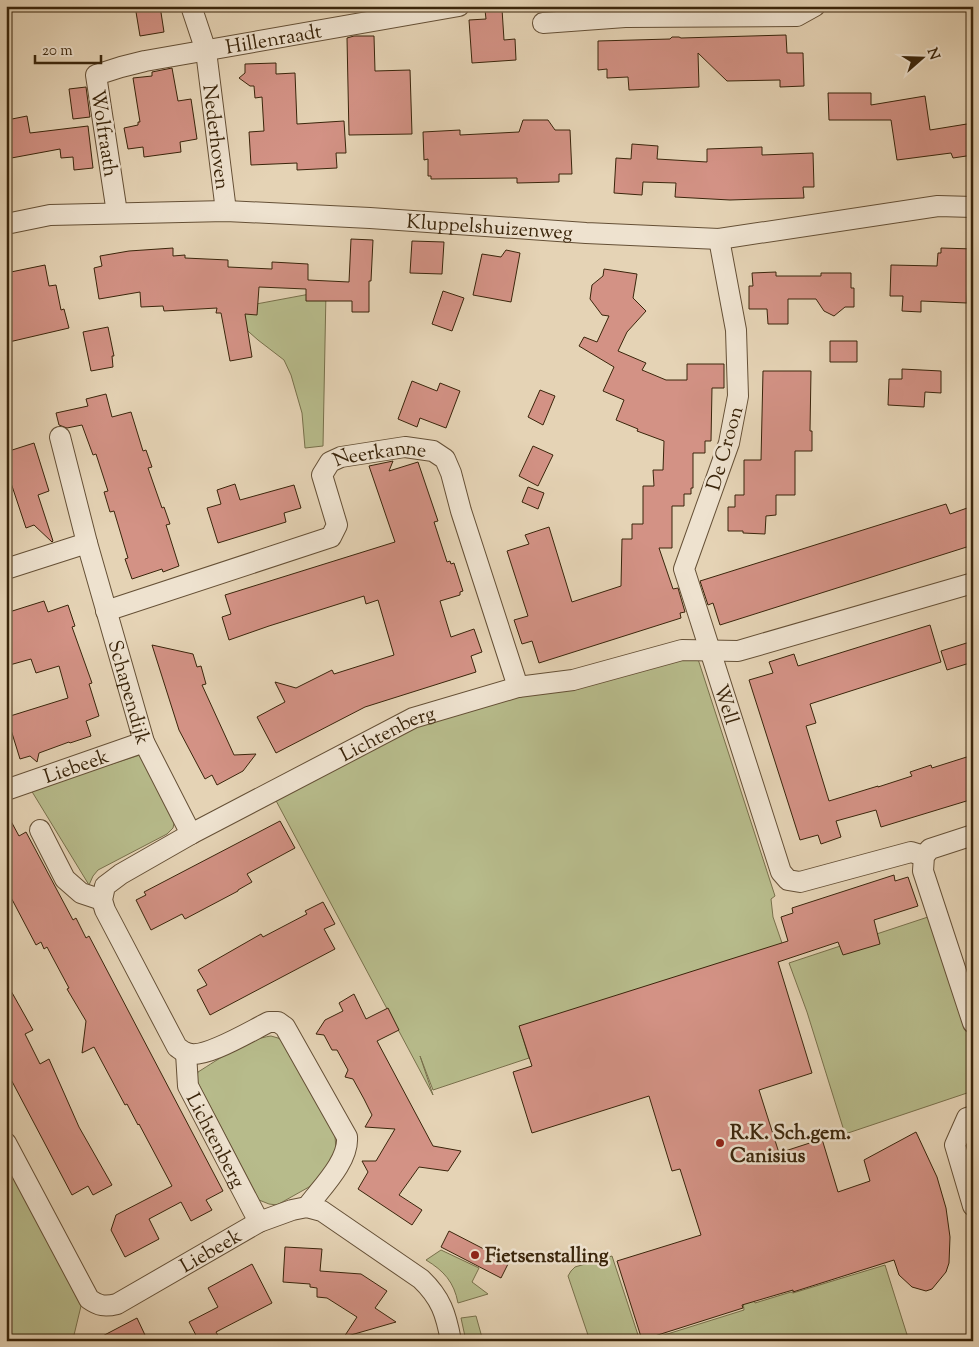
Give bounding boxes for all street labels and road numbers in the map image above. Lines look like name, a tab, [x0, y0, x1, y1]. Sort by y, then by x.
street label: Hillenraadt	[224, 18, 324, 64]
street label: Nederhoven	[193, 83, 235, 192]
street label: Wolfraath	[81, 88, 124, 179]
street label: Kluppelshuizenweg	[405, 209, 574, 249]
street label: De Croon	[701, 403, 752, 494]
street label: Neerkanne	[329, 435, 428, 476]
street label: Schapendijk	[99, 637, 156, 748]
street label: Well	[705, 681, 745, 729]
street label: Lichtenberg	[335, 700, 439, 771]
street label: Liebeek	[40, 743, 113, 793]
street label: Lichtenberg	[177, 1089, 251, 1194]
street label: Liebeek	[175, 1223, 248, 1282]

